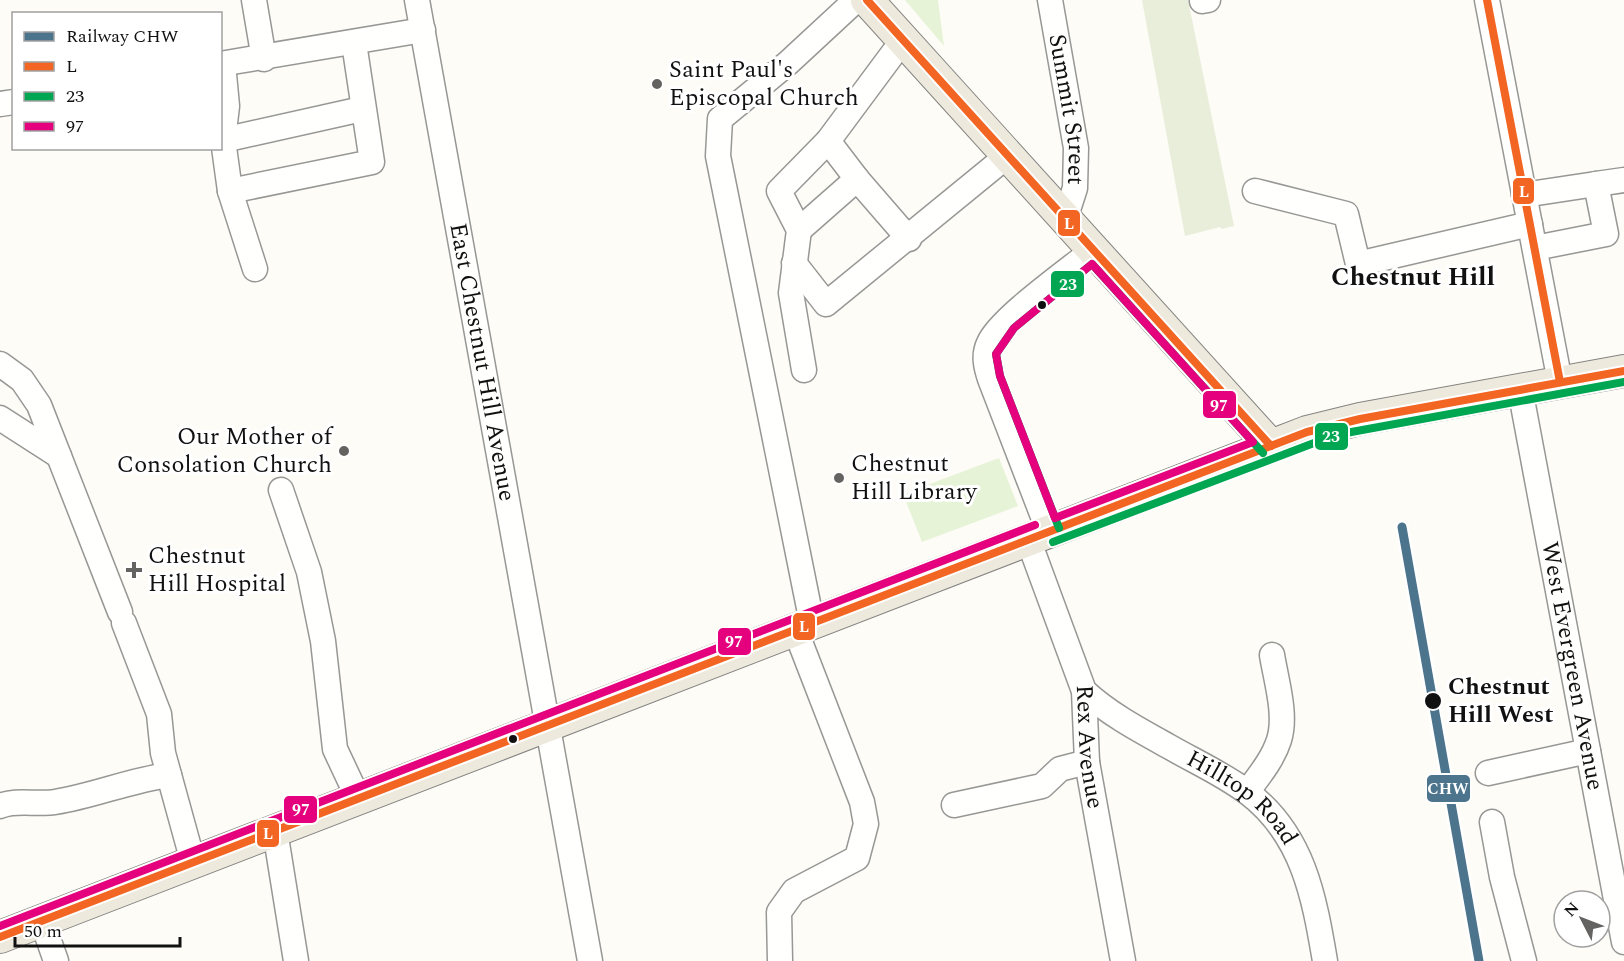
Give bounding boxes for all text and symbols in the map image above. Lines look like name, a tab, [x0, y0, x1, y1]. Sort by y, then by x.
legend	[12, 12, 222, 150]
text: Railway CHW	[66, 23, 179, 50]
street label: Summit Street	[1038, 31, 1094, 185]
place label: Saint Paul's Episcopal Church	[669, 52, 859, 116]
text: L	[66, 53, 77, 80]
marker: Saint Paul's Episcopal Church	[650, 77, 664, 91]
text: 23	[66, 83, 84, 110]
text: 97	[66, 113, 84, 140]
line badge: L	[1512, 177, 1535, 205]
text: L	[1519, 180, 1529, 204]
line badge: L	[1057, 209, 1081, 237]
text: L	[1064, 212, 1074, 236]
street label: East Chestnut Hill Avenue	[439, 220, 525, 504]
district label: Chestnut Hill	[1331, 257, 1495, 297]
line badge: 23	[1050, 270, 1085, 298]
text: 23	[1059, 273, 1077, 297]
unlabelled marker	[1036, 299, 1048, 311]
line badge: 97	[1202, 390, 1237, 419]
text: 97	[1210, 394, 1228, 418]
place label: Our Mother of Consolation Church	[117, 419, 334, 483]
line badge: 23	[1314, 422, 1349, 451]
text: 23	[1322, 425, 1340, 449]
marker: Our Mother of Consolation Church	[337, 444, 351, 458]
place label: Chestnut Hill Library	[851, 446, 978, 510]
marker: Chestnut Hill Library	[832, 471, 846, 485]
place label: Chestnut Hill Hospital	[148, 538, 286, 602]
street label: West Evergreen Avenue	[1531, 539, 1613, 794]
marker: Chestnut Hill Hospital	[125, 561, 143, 579]
line badge: L	[792, 612, 816, 641]
text: L	[799, 615, 809, 639]
line badge: 97	[717, 627, 752, 656]
text: 97	[725, 630, 743, 654]
place label: Chestnut Hill West	[1448, 669, 1554, 733]
street label: Rex Avenue	[1066, 684, 1113, 812]
marker: Chestnut Hill West	[1423, 691, 1443, 711]
unlabelled marker	[507, 733, 519, 745]
street label: Hilltop Road	[1180, 741, 1307, 852]
line badge: CHW	[1426, 774, 1471, 803]
text: CHW	[1427, 777, 1469, 801]
line badge: 97	[283, 795, 318, 824]
text: 97	[292, 798, 310, 822]
line badge: L	[256, 819, 280, 848]
text: L	[263, 822, 273, 846]
north arrow	[1552, 889, 1612, 949]
text: N	[1558, 897, 1585, 923]
scale bar	[15, 910, 180, 948]
text: 50 m	[24, 918, 62, 945]

